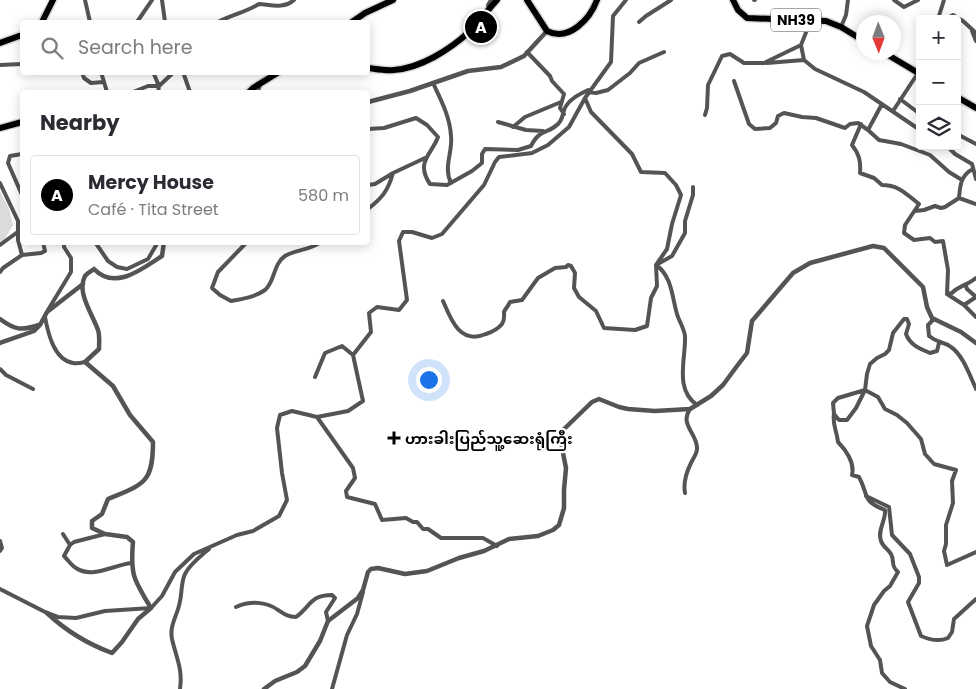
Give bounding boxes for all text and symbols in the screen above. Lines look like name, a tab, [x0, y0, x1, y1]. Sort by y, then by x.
pin: A	[465, 8, 497, 46]
road number: NH39	[771, 8, 821, 32]
north arrow	[856, 15, 901, 60]
map controls	[916, 15, 961, 150]
button: +	[916, 15, 961, 60]
search box	[20, 20, 370, 75]
icon: search	[38, 34, 66, 62]
text: Search here	[78, 34, 192, 61]
button: −	[916, 60, 961, 105]
button: layers	[916, 105, 961, 150]
text: Nearby	[40, 108, 120, 137]
text: Mercy House	[88, 169, 214, 196]
text: A	[51, 184, 63, 207]
text: 580 m	[298, 184, 349, 207]
text: Café · Tita Street	[88, 198, 219, 221]
your location	[416, 367, 442, 393]
place label: ဟားခါးပြည်သူ့ဆေးရုံကြီး	[405, 428, 573, 451]
marker: ဟားခါးပြည်သူ့ဆေးရုံကြီး	[387, 431, 401, 445]

